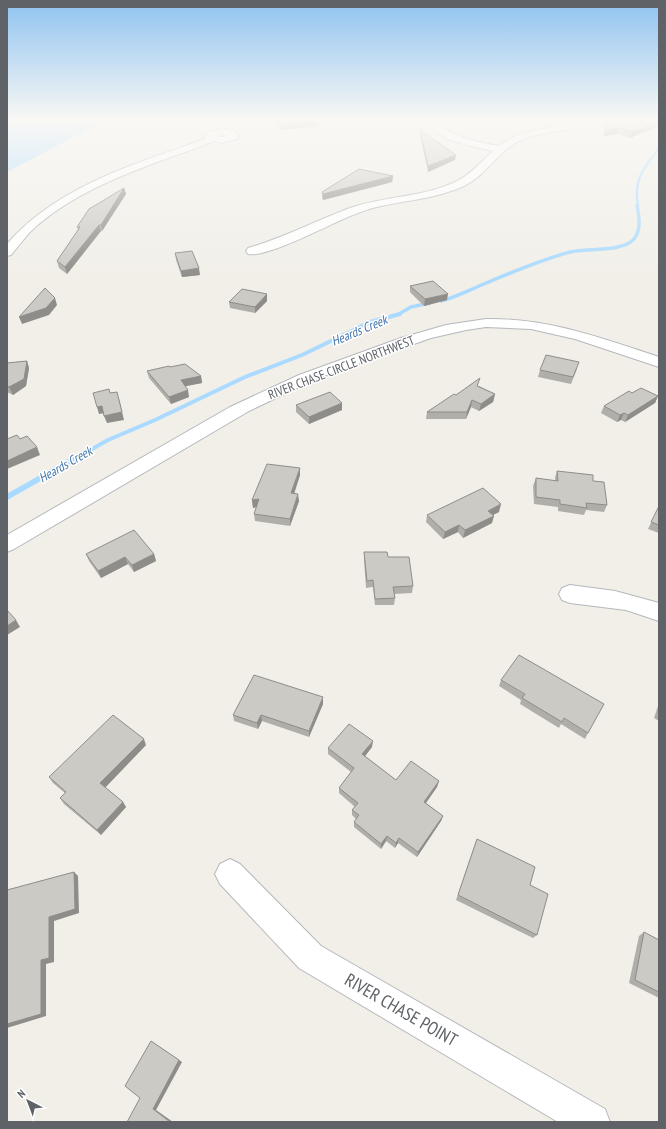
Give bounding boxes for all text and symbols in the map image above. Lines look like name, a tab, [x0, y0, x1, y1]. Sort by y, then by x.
water label: Heards Creek	[329, 310, 391, 350]
street label: RIVER CHASE CIRCLE NORTHWEST	[265, 332, 417, 403]
water label: Heards Creek	[35, 441, 97, 487]
street label: RIVER CHASE POINT	[341, 968, 462, 1051]
north arrow	[8, 1081, 48, 1121]
text: N	[14, 1086, 28, 1101]

